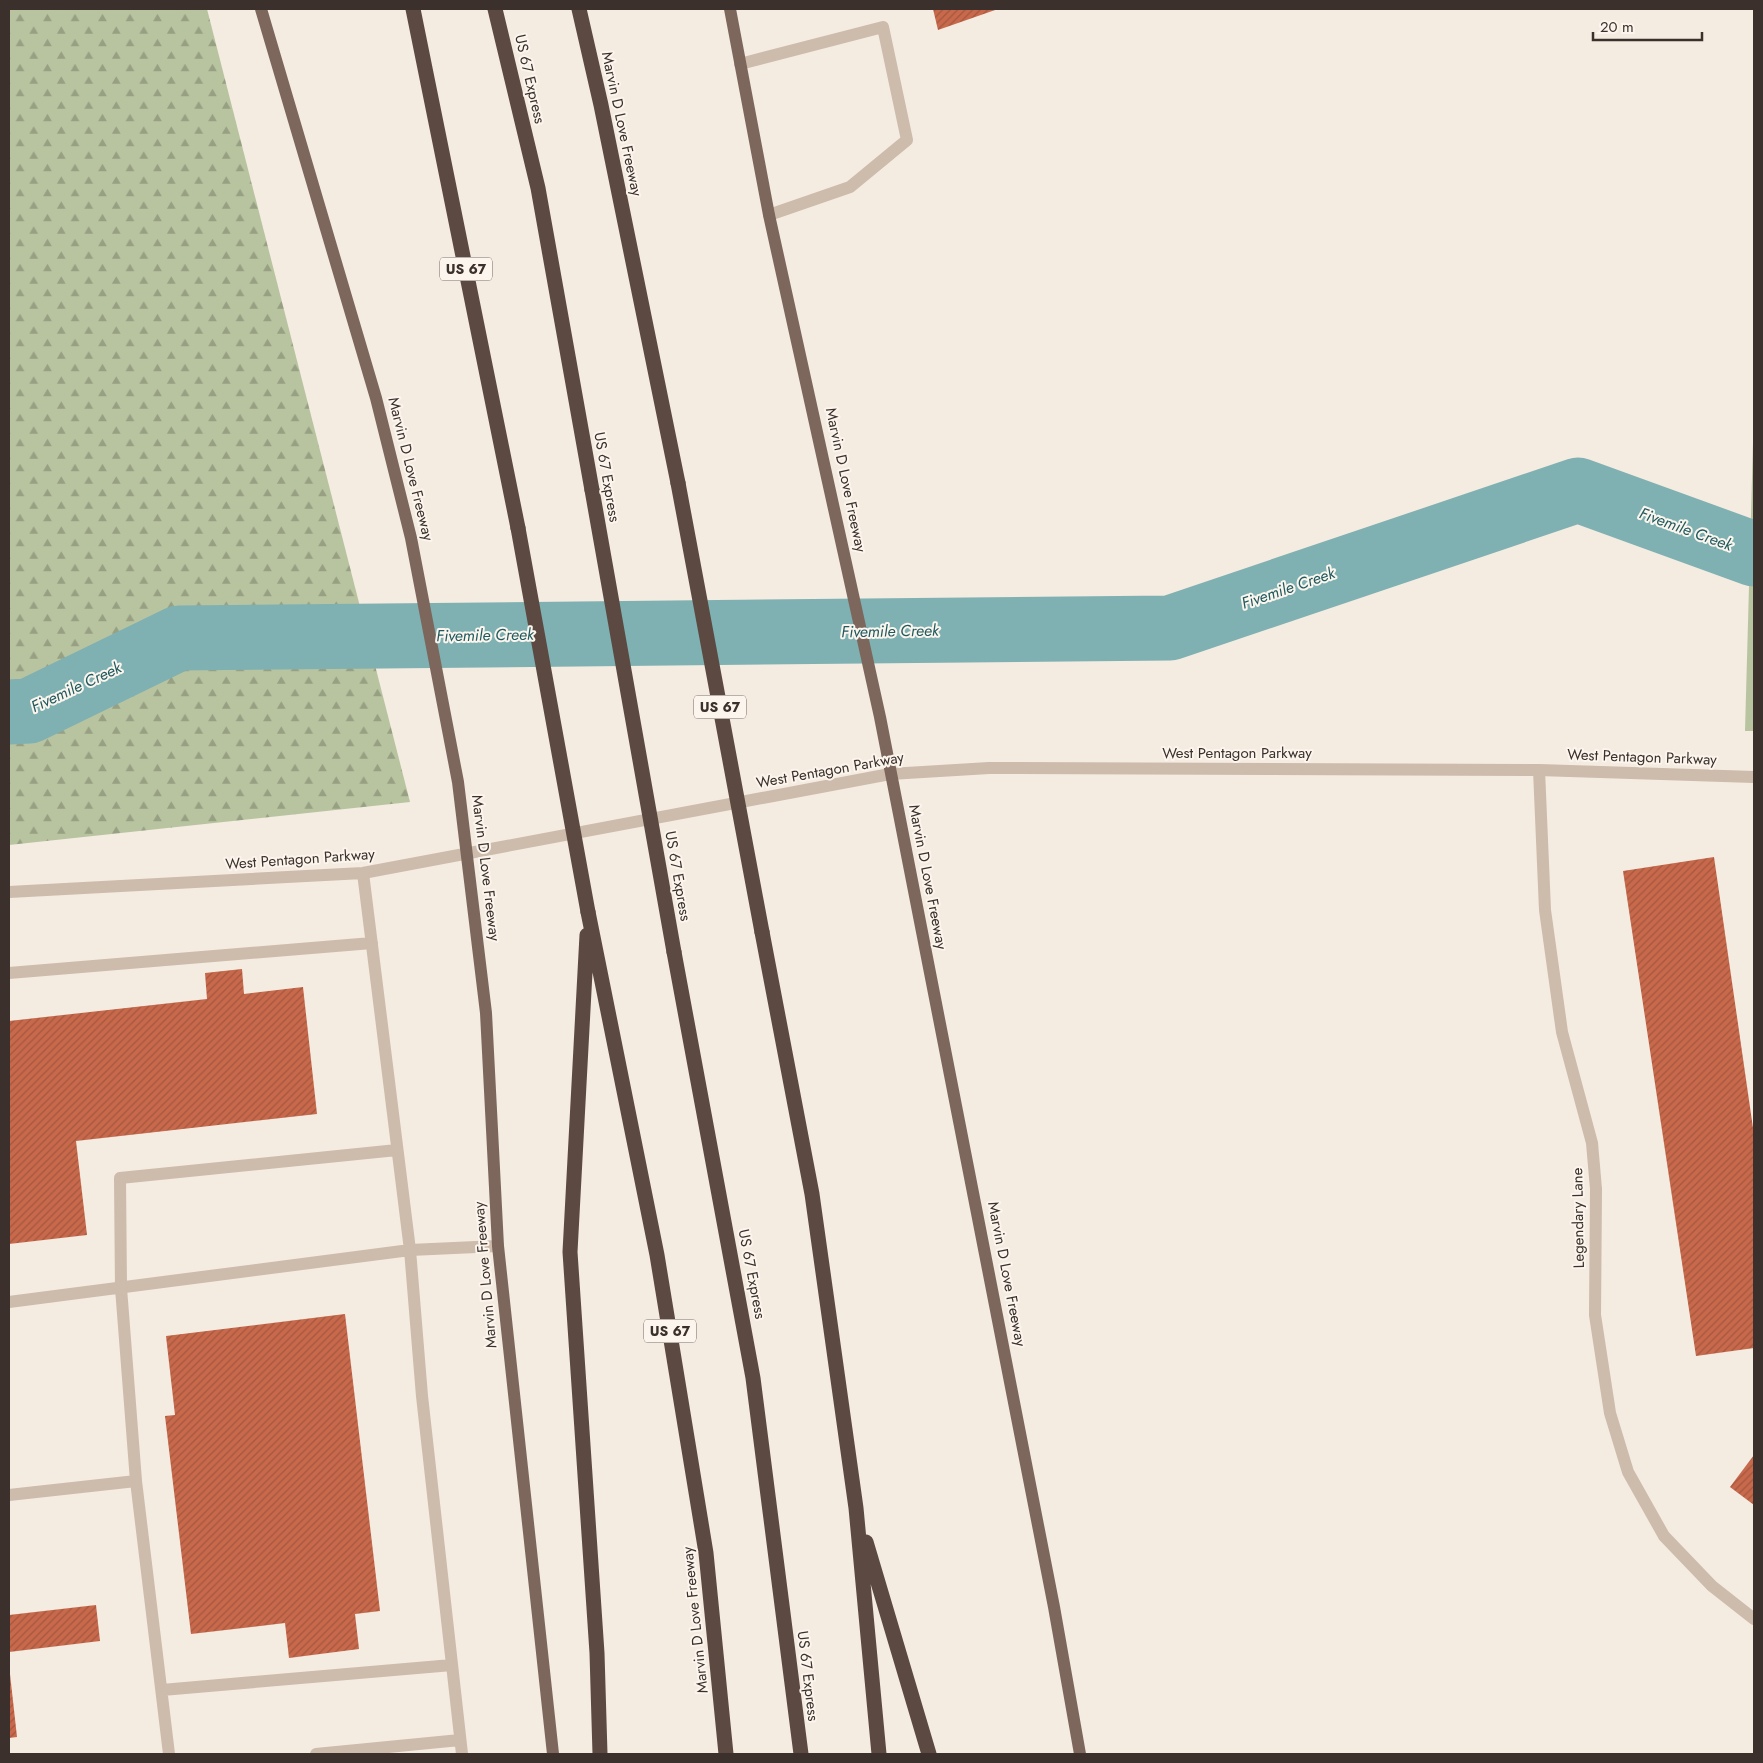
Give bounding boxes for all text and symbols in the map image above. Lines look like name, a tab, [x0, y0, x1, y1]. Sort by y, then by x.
scale bar	[1593, 10, 1702, 42]
text: 20 m	[1600, 16, 1634, 38]
street label: US 67 Express	[509, 32, 551, 126]
street label: Marvin D Love Freeway	[596, 50, 648, 199]
road number: US 67	[440, 258, 492, 280]
street label: Marvin D Love Freeway	[383, 395, 440, 543]
street label: Marvin D Love Freeway	[820, 406, 872, 555]
street label: US 67 Express	[588, 430, 626, 524]
water label: Fivemile Creek	[1636, 502, 1737, 557]
water label: Fivemile Creek	[1238, 561, 1339, 615]
water label: Fivemile Creek	[841, 619, 940, 643]
water label: Fivemile Creek	[436, 623, 535, 647]
water label: Fivemile Creek	[27, 655, 126, 718]
road number: US 67	[694, 696, 746, 719]
street label: West Pentagon Parkway	[1162, 742, 1312, 764]
street label: West Pentagon Parkway	[1567, 743, 1718, 771]
street label: West Pentagon Parkway	[754, 746, 906, 794]
street label: Marvin D Love Freeway	[466, 794, 506, 943]
street label: Marvin D Love Freeway	[903, 803, 953, 952]
street label: US 67 Express	[659, 829, 697, 923]
street label: West Pentagon Parkway	[225, 843, 376, 875]
street label: Legendary Lane	[1566, 1167, 1590, 1269]
street label: Marvin D Love Freeway	[468, 1200, 502, 1349]
street label: Marvin D Love Freeway	[982, 1200, 1032, 1349]
street label: US 67 Express	[733, 1227, 771, 1321]
road number: US 67	[644, 1320, 696, 1342]
street label: Marvin D Love Freeway	[676, 1545, 714, 1694]
street label: US 67 Express	[792, 1630, 824, 1722]

